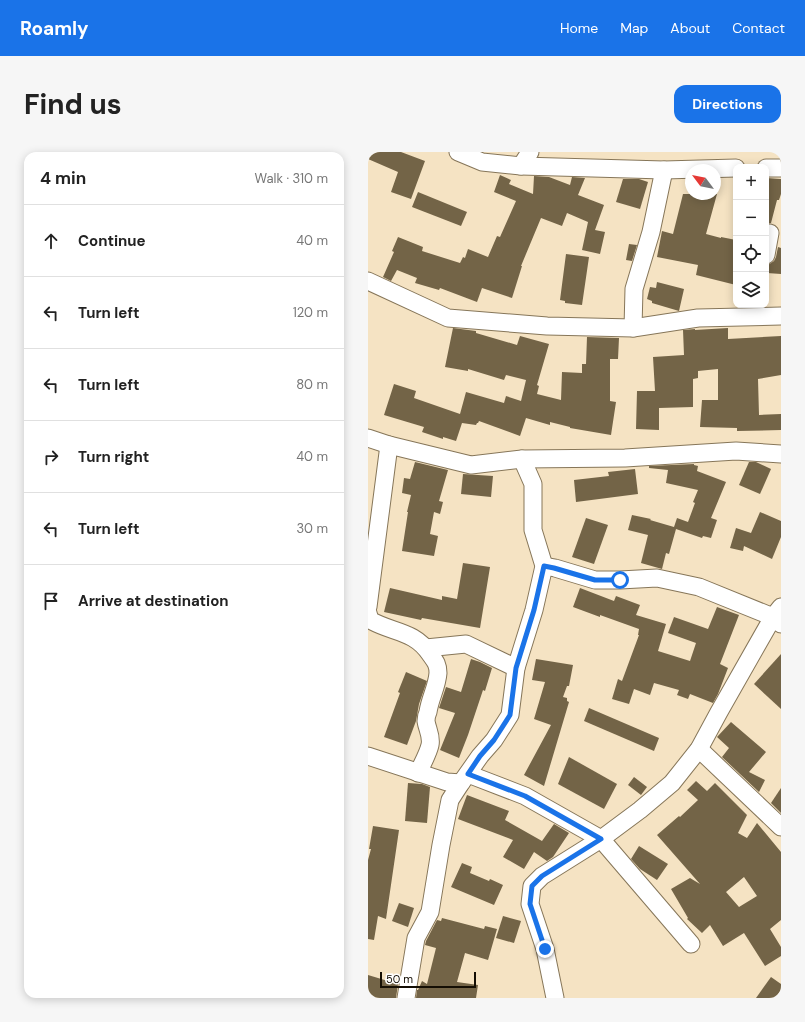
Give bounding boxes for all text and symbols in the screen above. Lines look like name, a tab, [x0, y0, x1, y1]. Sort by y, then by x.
text: Roamly	[20, 16, 89, 41]
text: Home	[560, 19, 598, 37]
text: Map	[620, 19, 648, 37]
text: About	[670, 19, 710, 37]
text: Contact	[732, 19, 785, 37]
button: Directions	[674, 85, 781, 123]
text: Find us	[24, 86, 122, 123]
north arrow	[685, 164, 721, 200]
map controls	[733, 164, 769, 308]
button: +	[733, 164, 769, 200]
text: 4 min	[40, 167, 86, 189]
text: Walk · 310 m	[255, 170, 328, 187]
button: −	[733, 200, 769, 236]
icon: ahead	[40, 230, 62, 252]
text: Continue	[78, 231, 146, 251]
text: 40 m	[296, 232, 328, 249]
button: locate	[733, 236, 769, 272]
button: layers	[733, 272, 769, 308]
icon: left	[40, 302, 62, 324]
text: Turn left	[78, 303, 139, 323]
text: 120 m	[293, 304, 328, 321]
icon: left	[40, 374, 62, 396]
text: Turn left	[78, 375, 139, 395]
text: 80 m	[296, 376, 328, 393]
icon: right	[40, 446, 62, 468]
text: Turn right	[78, 447, 149, 467]
text: 40 m	[296, 448, 328, 465]
icon: left	[40, 518, 62, 540]
text: Turn left	[78, 519, 139, 539]
text: 30 m	[296, 520, 328, 537]
route start	[611, 571, 629, 589]
icon: arrive	[40, 590, 62, 612]
text: Arrive at destination	[78, 591, 229, 611]
route end	[536, 940, 554, 958]
scale bar	[380, 970, 476, 989]
text: 50 m	[386, 972, 413, 986]

